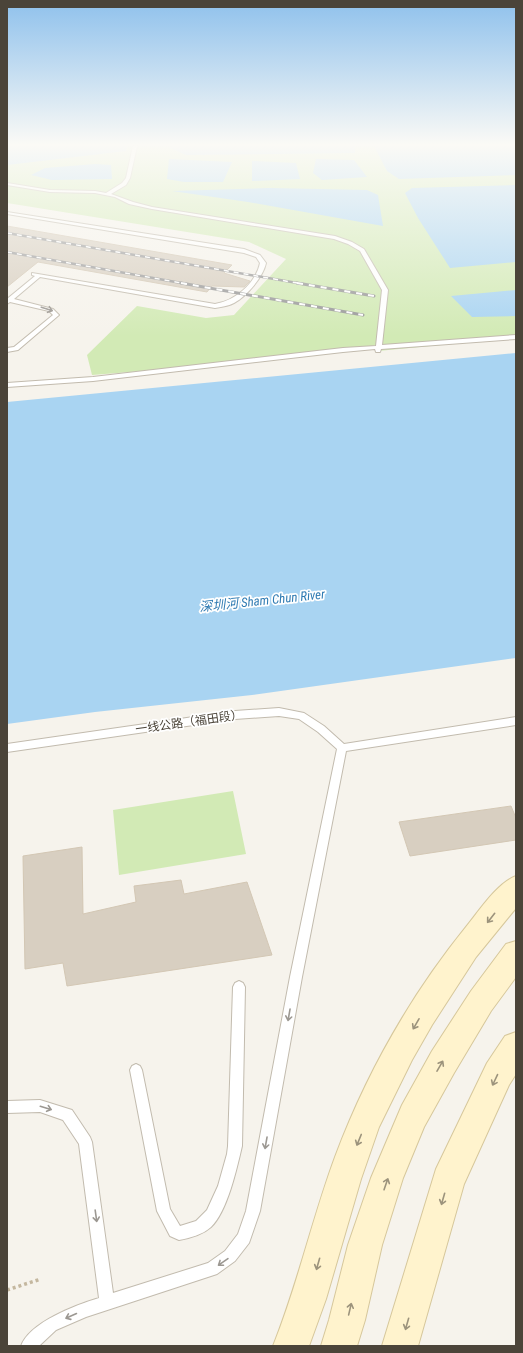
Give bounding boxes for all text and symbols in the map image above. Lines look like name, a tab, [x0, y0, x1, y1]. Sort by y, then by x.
one-way arrow	[40, 306, 53, 313]
water label: 深圳河 Sham Chun River	[199, 586, 327, 615]
street label: 一线公路（福田段）	[135, 708, 243, 736]
one-way arrow	[487, 912, 495, 923]
one-way arrow	[285, 1008, 293, 1021]
one-way arrow	[412, 1018, 420, 1030]
one-way arrow	[437, 1060, 445, 1072]
one-way arrow	[491, 1074, 498, 1086]
one-way arrow	[39, 1105, 52, 1112]
one-way arrow	[354, 1134, 362, 1146]
one-way arrow	[261, 1136, 269, 1149]
one-way arrow	[382, 1178, 390, 1190]
one-way arrow	[439, 1192, 446, 1205]
one-way arrow	[92, 1209, 99, 1222]
one-way arrow	[314, 1257, 321, 1270]
one-way arrow	[218, 1258, 229, 1266]
one-way arrow	[347, 1302, 354, 1315]
one-way arrow	[65, 1313, 77, 1320]
one-way arrow	[403, 1317, 410, 1330]

